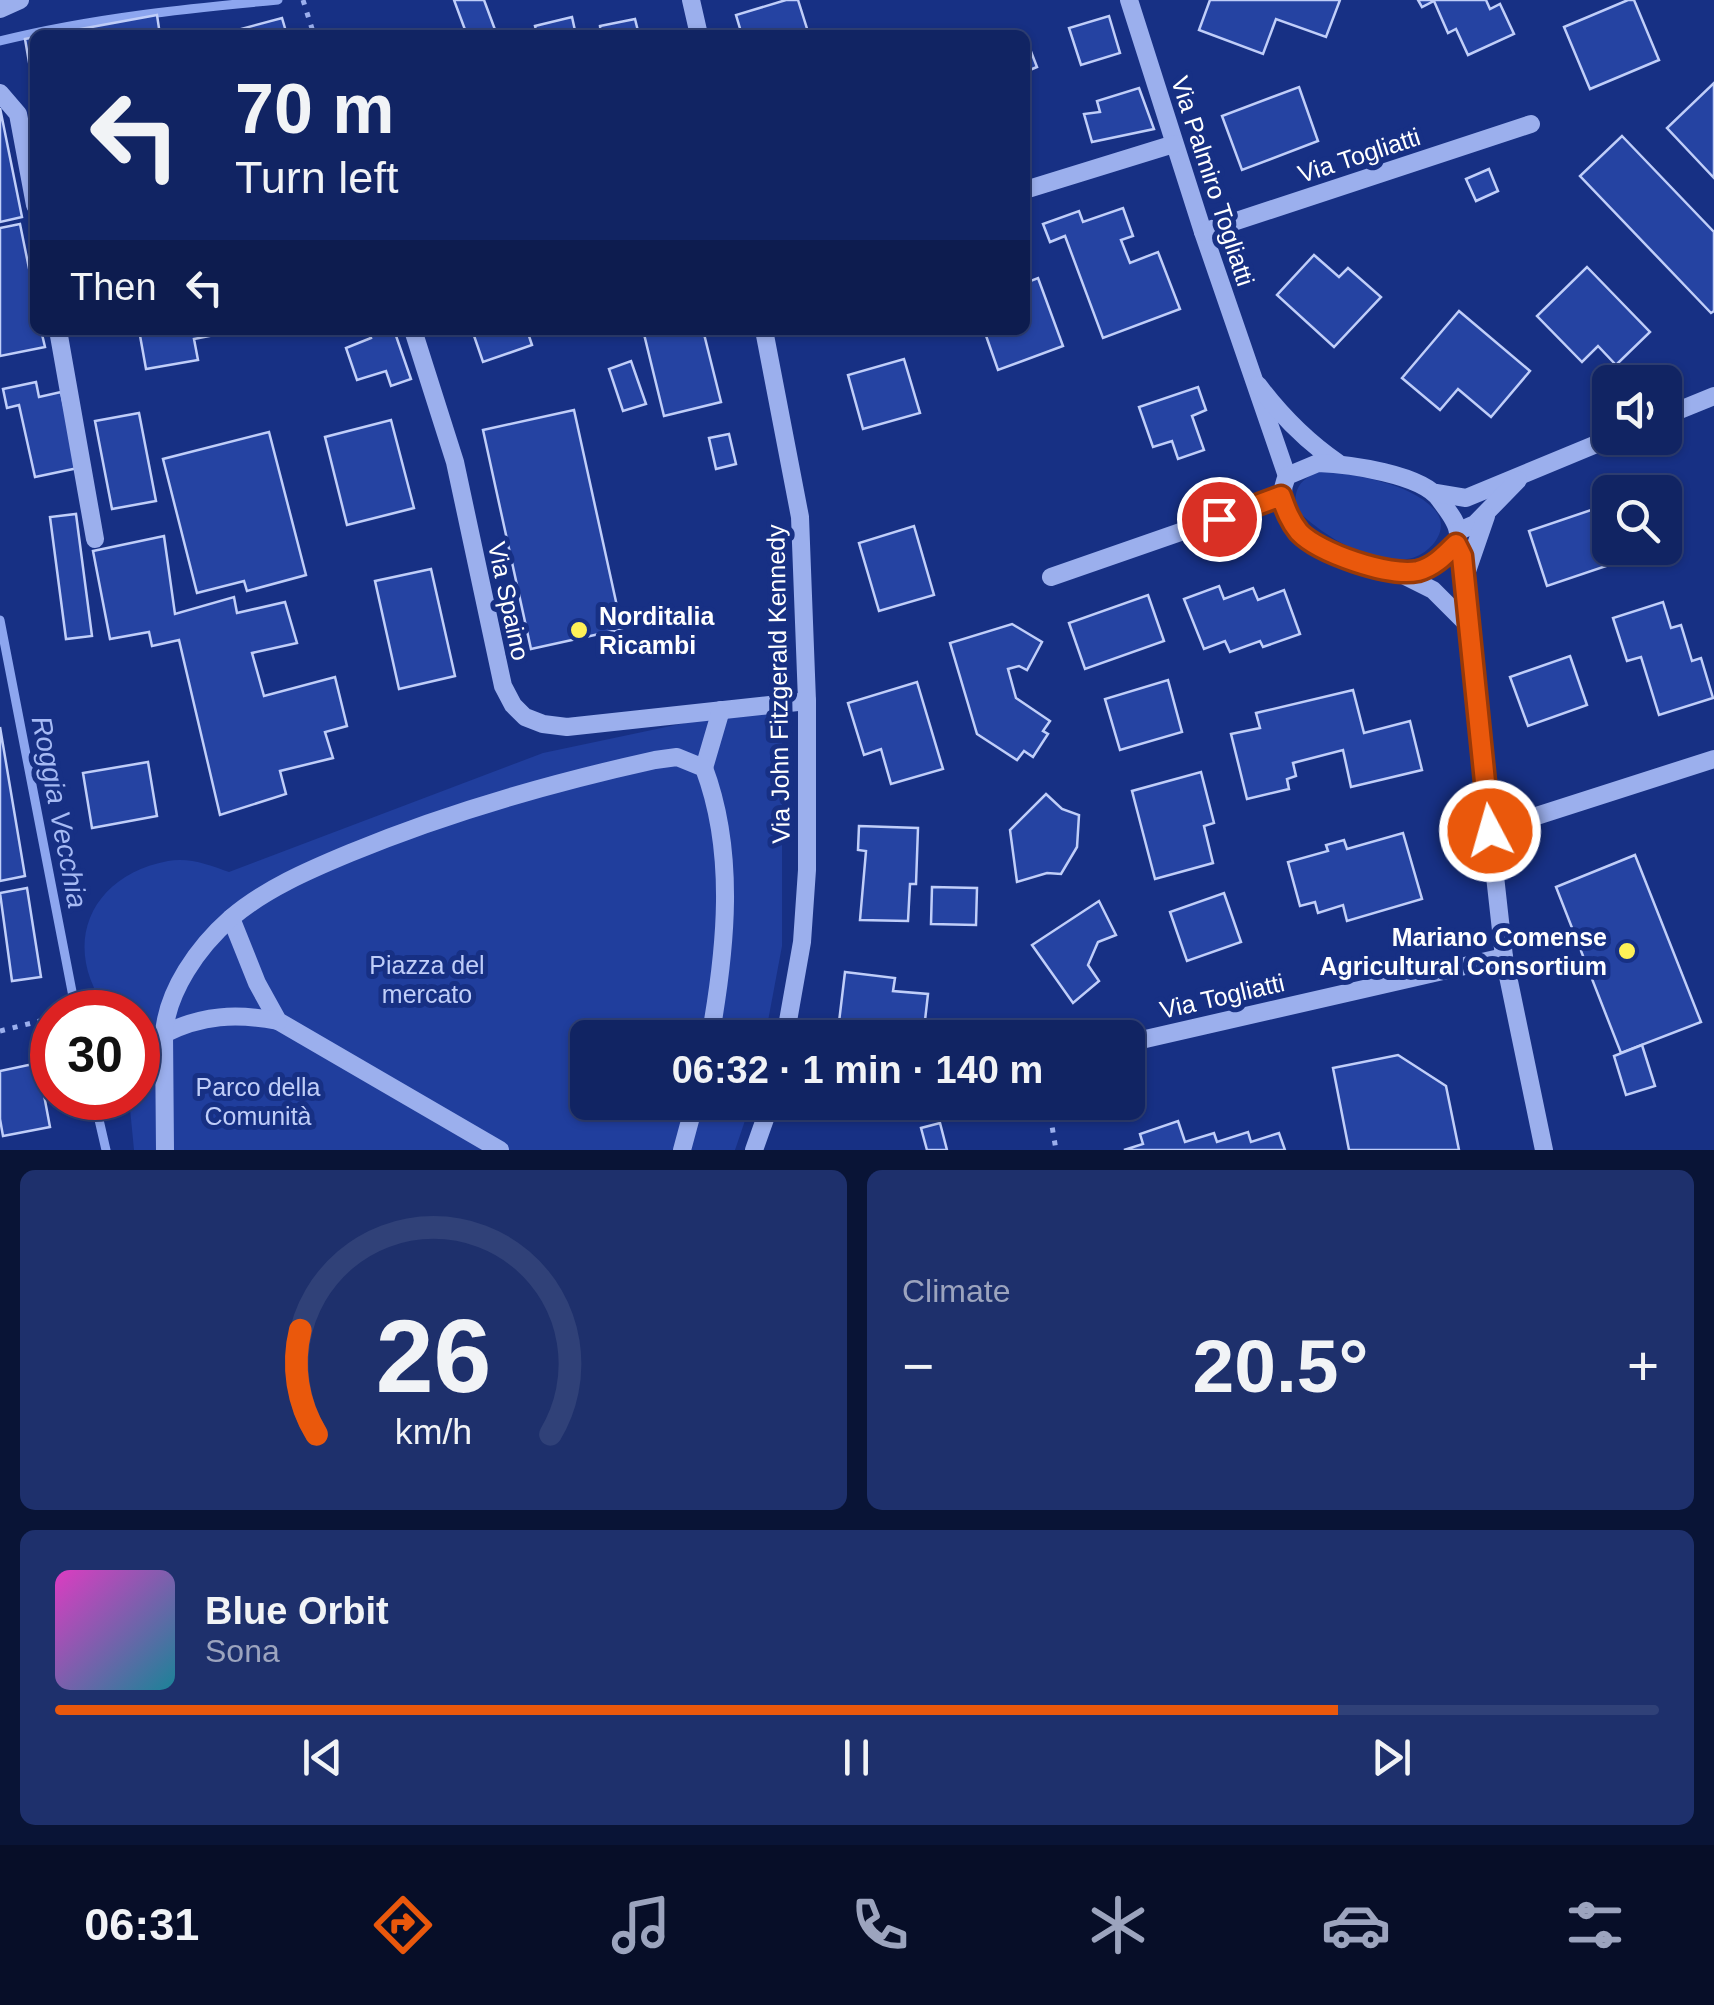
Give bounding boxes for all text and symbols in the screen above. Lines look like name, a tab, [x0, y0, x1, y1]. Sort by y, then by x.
icon: left	[70, 70, 200, 200]
text: 70 m	[235, 70, 395, 148]
street label: Via Palmiro Togliatti	[1166, 73, 1260, 289]
street label: Via Togliatti	[1294, 122, 1424, 188]
text: Turn left	[235, 152, 398, 203]
icon: left	[177, 260, 232, 315]
text: Then	[70, 266, 157, 308]
map controls	[1592, 365, 1682, 565]
button: sound	[1592, 365, 1682, 455]
button: search	[1592, 475, 1682, 565]
pin	[1177, 477, 1262, 562]
icon: arrive	[1192, 492, 1247, 547]
street label: Via John Fitzgerald Kennedy	[761, 524, 795, 844]
street label: Via Spaino	[483, 539, 535, 663]
place label: Norditalia Ricambi	[599, 602, 715, 659]
marker: Norditalia Ricambi	[568, 619, 590, 641]
water label: Roggia Vecchia	[26, 713, 93, 911]
position arrow	[1438, 779, 1542, 883]
place label: Mariano Comense Agricultural Consortium	[1319, 923, 1607, 980]
marker: Mariano Comense Agricultural Consortium	[1616, 940, 1638, 962]
park label: Piazza del mercato	[369, 951, 485, 1008]
street label: Via Togliatti	[1157, 968, 1287, 1024]
speed limit sign: 30	[30, 990, 160, 1120]
text: 06:32 · 1 min · 140 m	[672, 1049, 1043, 1091]
park label: Parco della Comunità	[195, 1073, 321, 1130]
text: Climate	[902, 1273, 1010, 1309]
text: 26	[376, 1298, 491, 1414]
text: 20.5°	[1193, 1324, 1368, 1408]
text: −	[902, 1335, 934, 1397]
text: +	[1627, 1335, 1659, 1397]
text: km/h	[395, 1412, 472, 1452]
text: Blue Orbit	[205, 1590, 389, 1632]
text: Sona	[205, 1633, 280, 1669]
icon: previous	[295, 1730, 350, 1785]
icon: pause	[829, 1730, 884, 1785]
icon: next	[1364, 1730, 1419, 1785]
icon: directions	[368, 1890, 438, 1960]
icon: music	[606, 1890, 676, 1960]
icon: phone	[845, 1890, 915, 1960]
icon: climate	[1083, 1890, 1153, 1960]
icon: car	[1321, 1890, 1391, 1960]
icon: filters	[1560, 1890, 1630, 1960]
text: 06:31	[84, 1899, 199, 1950]

